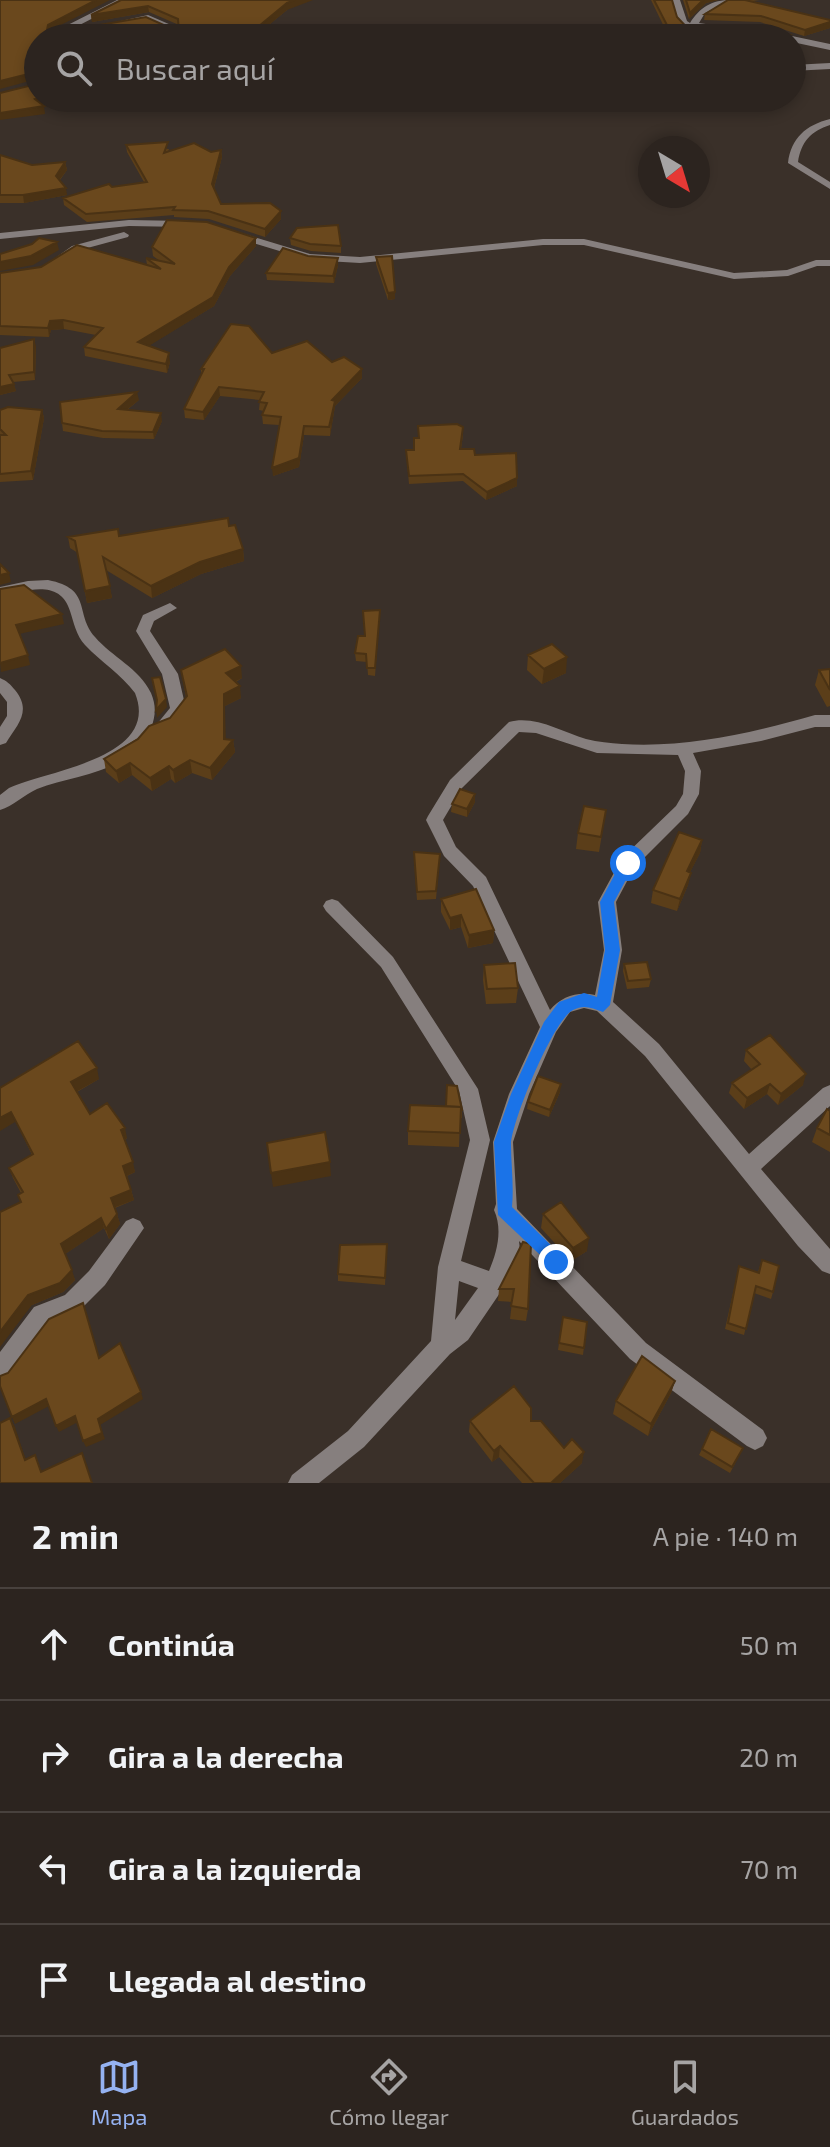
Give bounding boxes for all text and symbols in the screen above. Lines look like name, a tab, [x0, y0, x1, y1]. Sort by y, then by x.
search box	[24, 24, 806, 112]
icon: search	[52, 46, 96, 90]
text: Buscar aquí	[116, 50, 274, 86]
north arrow	[638, 136, 710, 208]
route start	[610, 845, 646, 881]
route end	[538, 1244, 574, 1280]
text: 2 min	[32, 1515, 119, 1556]
text: A pie · 140 m	[653, 1520, 798, 1551]
icon: ahead	[32, 1622, 76, 1666]
text: Continúa	[108, 1626, 235, 1662]
text: 50 m	[740, 1629, 798, 1660]
icon: right	[32, 1734, 76, 1778]
text: Gira a la derecha	[108, 1738, 344, 1774]
text: 20 m	[739, 1741, 798, 1772]
icon: left	[32, 1846, 76, 1890]
text: Gira a la izquierda	[108, 1850, 362, 1886]
text: 70 m	[740, 1853, 798, 1884]
icon: arrive	[32, 1958, 76, 2002]
text: Llegada al destino	[108, 1962, 367, 1998]
tab: Mapa	[91, 2055, 147, 2129]
tab: Cómo llegar	[329, 2055, 449, 2129]
tab: Guardados	[631, 2055, 739, 2129]

